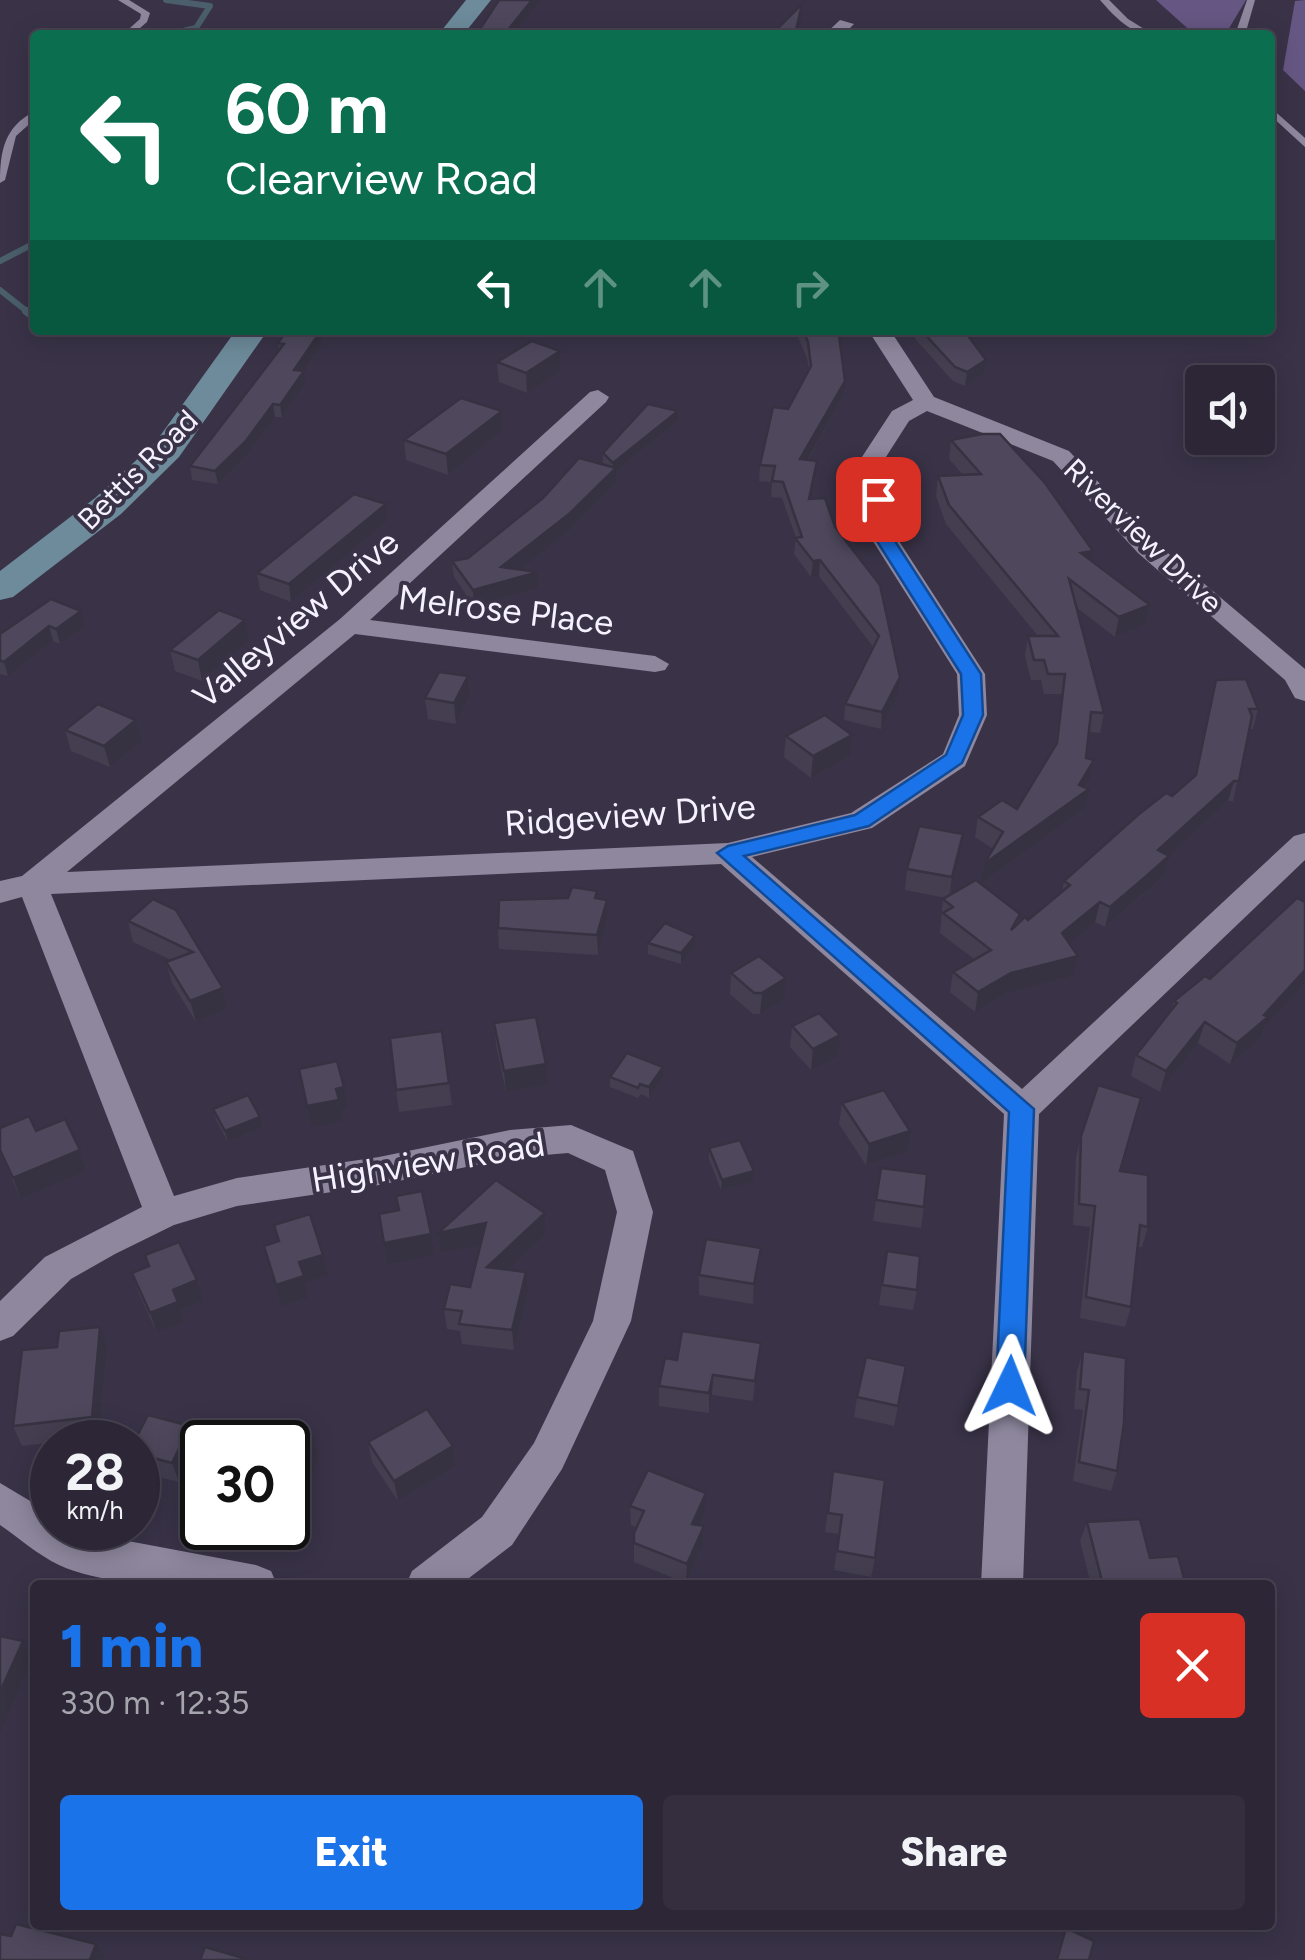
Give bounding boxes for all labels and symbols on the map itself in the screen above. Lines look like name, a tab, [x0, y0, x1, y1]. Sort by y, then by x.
street label: Bettis Road	[70, 402, 205, 537]
street label: Riverview Drive	[1056, 451, 1230, 621]
pin	[836, 457, 921, 542]
street label: Valleyview Drive	[185, 521, 407, 717]
street label: Melrose Place	[396, 576, 616, 644]
street label: Ridgeview Drive	[503, 785, 757, 845]
street label: Highview Road	[308, 1123, 548, 1201]
position arrow	[958, 1334, 1062, 1438]
speed limit sign: 30	[180, 1420, 310, 1550]

